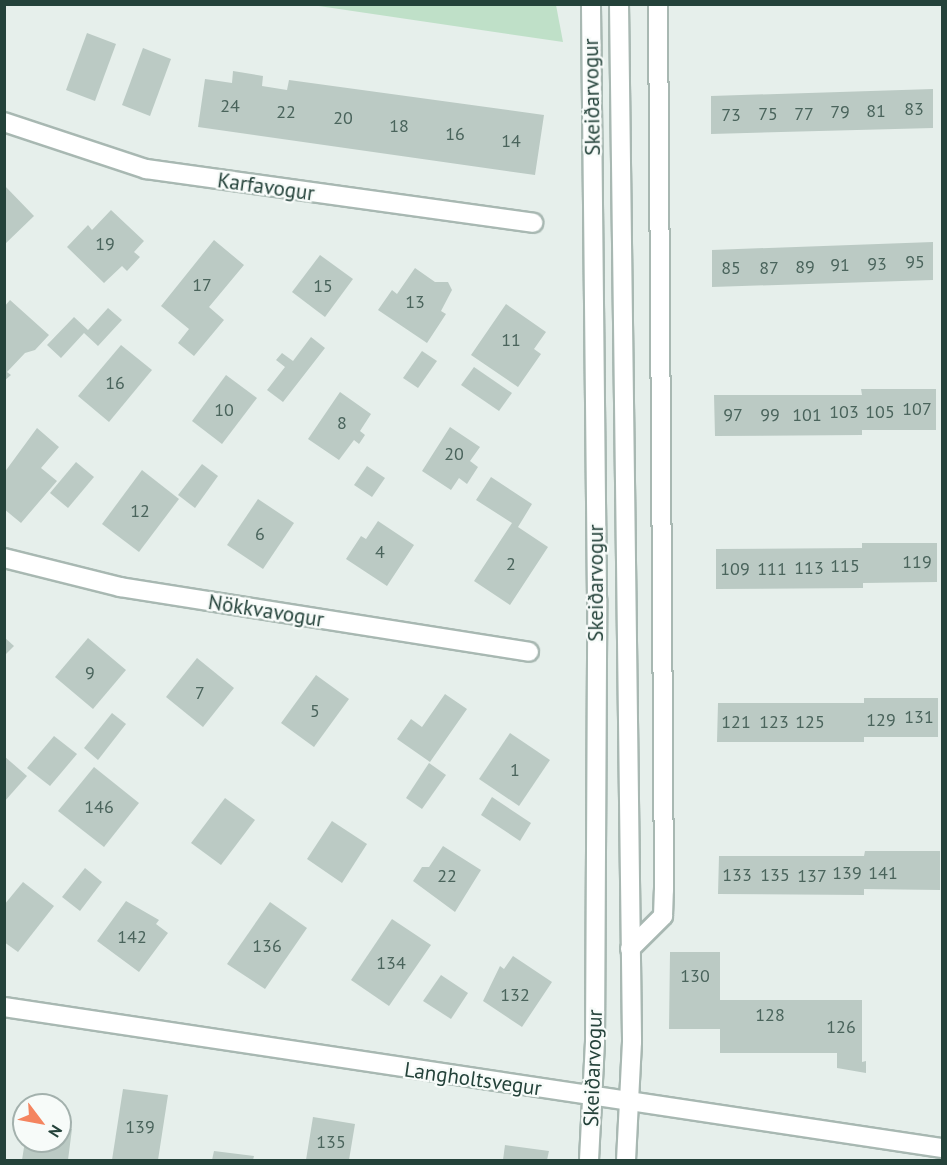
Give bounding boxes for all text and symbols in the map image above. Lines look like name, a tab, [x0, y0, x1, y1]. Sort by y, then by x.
street label: Skeiðarvogur	[578, 38, 606, 156]
house number: 24	[220, 95, 240, 117]
house number: 83	[904, 98, 924, 120]
house number: 81	[866, 100, 886, 122]
house number: 22	[276, 101, 296, 123]
house number: 79	[830, 101, 850, 123]
house number: 75	[758, 103, 778, 125]
house number: 77	[794, 103, 814, 125]
house number: 73	[721, 104, 741, 126]
house number: 20	[333, 107, 353, 129]
house number: 18	[389, 115, 409, 137]
house number: 16	[445, 123, 465, 145]
house number: 14	[501, 130, 521, 152]
street label: Karfavogur	[216, 168, 316, 206]
house number: 19	[95, 233, 115, 255]
house number: 95	[905, 251, 925, 273]
house number: 93	[867, 253, 887, 275]
house number: 91	[830, 254, 850, 276]
house number: 89	[795, 256, 815, 278]
house number: 85	[721, 257, 741, 279]
house number: 87	[759, 257, 779, 279]
house number: 17	[192, 274, 212, 296]
house number: 15	[313, 275, 333, 297]
house number: 13	[405, 291, 425, 313]
house number: 11	[501, 329, 521, 351]
house number: 16	[105, 372, 125, 394]
house number: 107	[902, 398, 932, 420]
house number: 10	[214, 399, 234, 421]
house number: 103	[829, 401, 859, 423]
house number: 105	[865, 401, 895, 423]
house number: 97	[723, 404, 743, 426]
house number: 99	[760, 404, 780, 426]
house number: 101	[792, 404, 822, 426]
house number: 8	[337, 412, 347, 434]
house number: 20	[444, 443, 464, 465]
house number: 12	[130, 500, 150, 522]
house number: 6	[255, 523, 265, 545]
street label: Skeiðarvogur	[583, 524, 609, 642]
house number: 4	[375, 541, 385, 563]
house number: 119	[902, 551, 932, 573]
house number: 2	[506, 553, 516, 575]
house number: 115	[830, 555, 860, 577]
house number: 113	[794, 557, 824, 579]
house number: 109	[720, 558, 750, 580]
house number: 111	[757, 558, 787, 580]
street label: Nökkvavogur	[206, 589, 326, 633]
house number: 9	[85, 662, 95, 684]
house number: 7	[195, 682, 205, 704]
house number: 5	[310, 700, 320, 722]
house number: 131	[904, 706, 934, 728]
house number: 129	[866, 709, 896, 731]
house number: 121	[721, 711, 751, 733]
house number: 123	[759, 711, 789, 733]
house number: 125	[795, 711, 825, 733]
house number: 1	[510, 759, 520, 781]
house number: 146	[84, 796, 114, 818]
house number: 139	[832, 862, 862, 884]
house number: 141	[868, 862, 898, 884]
house number: 133	[722, 864, 752, 886]
house number: 135	[760, 864, 790, 886]
house number: 22	[437, 865, 457, 887]
house number: 137	[797, 865, 827, 887]
house number: 142	[117, 926, 147, 948]
house number: 136	[252, 935, 282, 957]
house number: 134	[376, 952, 406, 974]
house number: 130	[680, 965, 710, 987]
house number: 132	[500, 984, 530, 1006]
house number: 128	[755, 1004, 785, 1026]
street label: Skeiðarvogur	[578, 1009, 608, 1127]
house number: 126	[826, 1016, 856, 1038]
street label: Langholtsvegur	[403, 1057, 543, 1101]
north arrow	[12, 1093, 72, 1153]
house number: 139	[125, 1116, 155, 1138]
text: N	[44, 1122, 67, 1141]
house number: 135	[316, 1131, 346, 1153]

